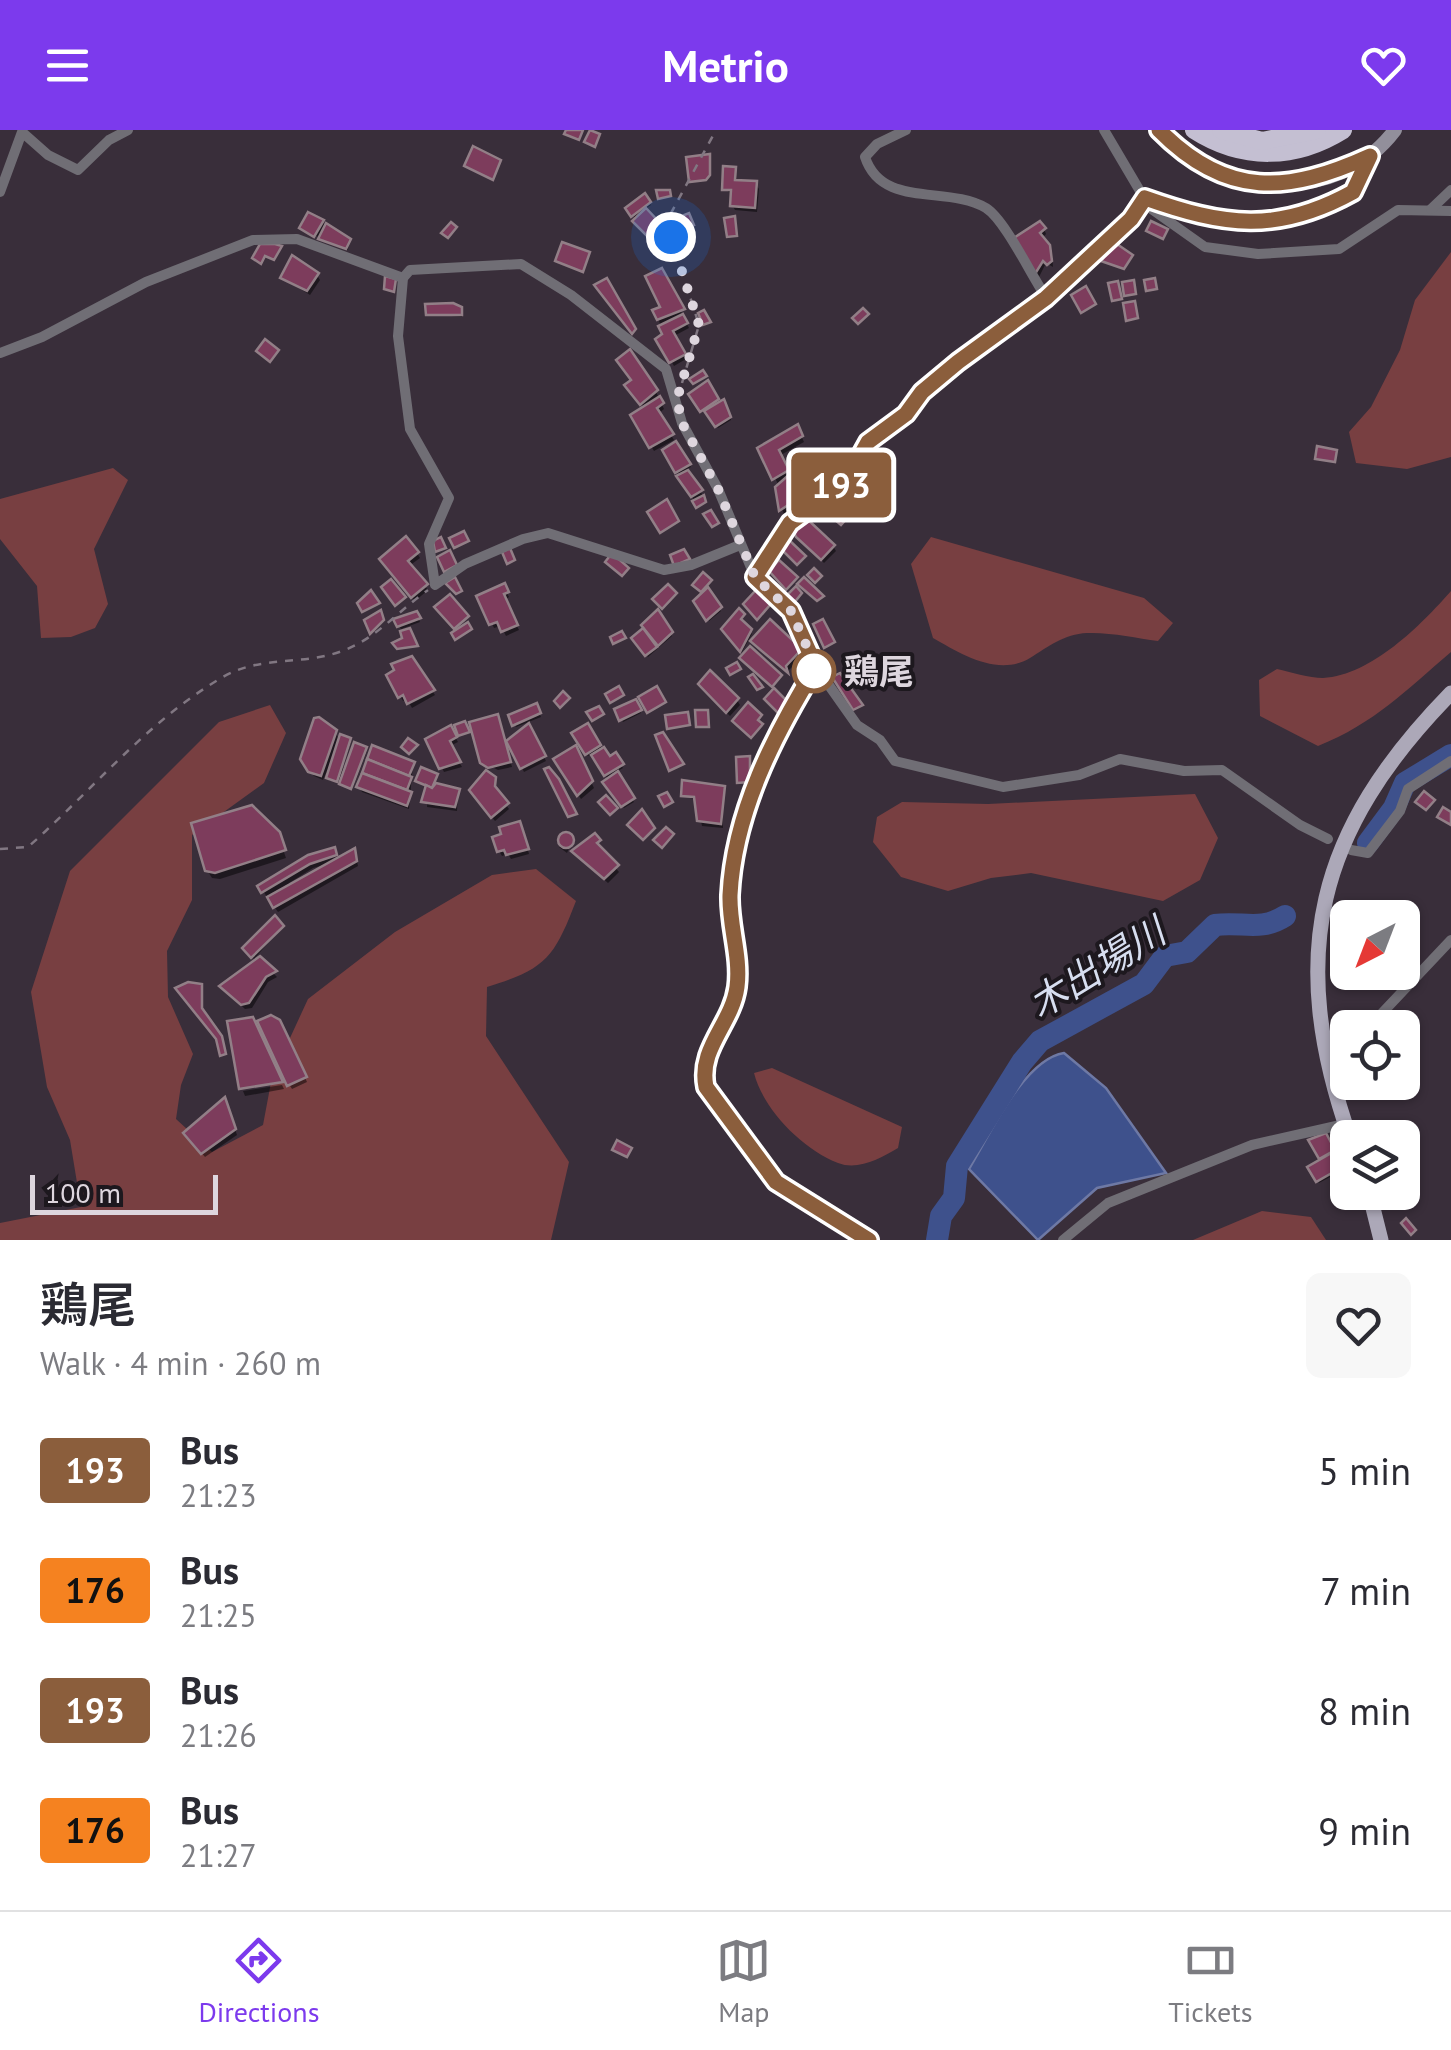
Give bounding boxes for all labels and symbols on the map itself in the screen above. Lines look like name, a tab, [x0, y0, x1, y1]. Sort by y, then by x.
your location	[646, 212, 696, 262]
line badge: 193	[784, 452, 898, 518]
place label: 鶏尾	[844, 648, 914, 694]
marker: 鶏尾	[793, 650, 835, 692]
north arrow	[1330, 900, 1420, 990]
water label: 木出場川	[1019, 904, 1177, 1028]
scale bar	[30, 1170, 218, 1214]

